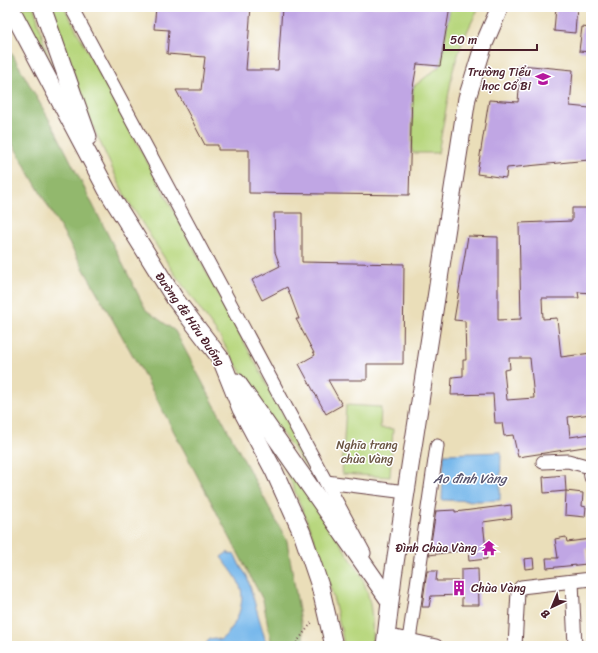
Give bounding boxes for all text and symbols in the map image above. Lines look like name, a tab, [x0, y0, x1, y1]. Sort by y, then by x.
scale bar	[444, 26, 537, 52]
text: 50 m	[450, 29, 477, 51]
place label: Trường Tiểu học Cổ Bi	[468, 61, 532, 97]
school or university icon: Trường Tiểu học Cổ Bi	[534, 70, 552, 88]
street label: Đường đê Hữu Đuống	[149, 267, 231, 371]
park label: Nghĩa trang chùa Vàng	[336, 434, 398, 470]
water label: Ao đình Vàng	[432, 467, 508, 490]
place label: Đình Chùa Vàng	[396, 537, 477, 559]
temple icon: Đình Chùa Vàng	[480, 539, 498, 557]
place label: Chùa Vàng	[471, 577, 526, 599]
building icon: Chùa Vàng	[450, 579, 468, 597]
north arrow	[532, 587, 572, 627]
text: B	[536, 605, 555, 623]

